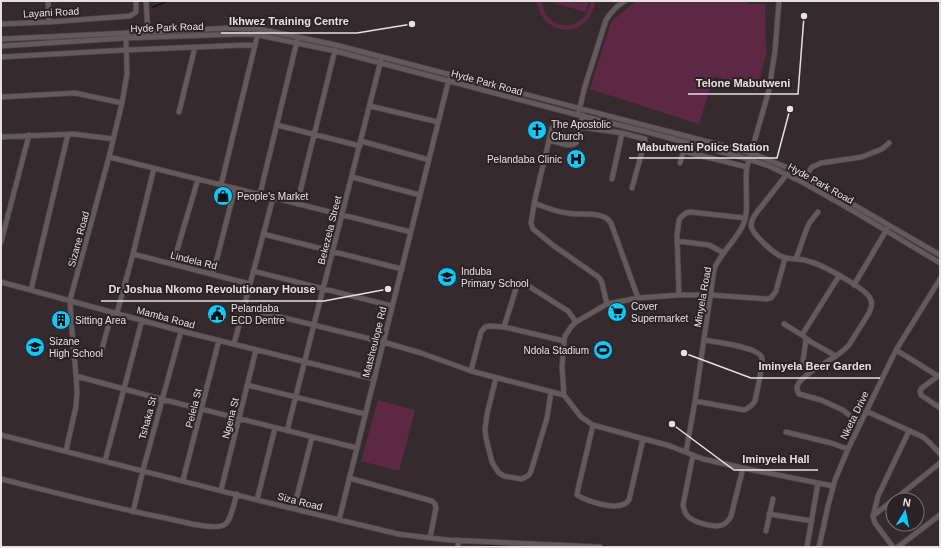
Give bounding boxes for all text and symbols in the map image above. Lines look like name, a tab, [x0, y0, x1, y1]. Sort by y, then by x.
street label: Layani Road	[23, 6, 79, 19]
callout: Ikhwez Training Centre	[221, 10, 357, 33]
text: Ikhwez Training Centre	[229, 15, 349, 27]
street label: Hyde Park Road	[130, 21, 204, 34]
street label: Hyde Park Road	[450, 68, 524, 97]
callout: Telone Mabutweni	[688, 71, 798, 94]
text: Telone Mabutweni	[696, 77, 790, 89]
church icon: The Apostolic Church	[526, 119, 548, 141]
place label: The Apostolic Church	[551, 119, 611, 142]
callout: Mabutweni Police Station	[629, 135, 777, 158]
text: Mabutweni Police Station	[637, 141, 770, 153]
hospital icon: Pelandaba Clinic	[565, 148, 587, 170]
place label: Pelandaba Clinic	[487, 154, 562, 165]
street label: Hyde Park Road	[786, 161, 856, 206]
shop icon: People's Market	[212, 185, 234, 207]
place label: People's Market	[237, 191, 309, 202]
street label: Bekezela Street	[316, 194, 343, 266]
street label: Sizane Road	[66, 210, 91, 268]
street label: Lindela Rd	[169, 249, 218, 272]
school or university icon: Induba Primary School	[436, 266, 458, 288]
place label: Induba Primary School	[461, 266, 529, 289]
street label: Minyela Road	[692, 266, 713, 328]
callout: Dr Joshua Nkomo Revolutionary House	[101, 278, 324, 301]
text: Dr Joshua Nkomo Revolutionary House	[108, 283, 316, 295]
supermarket icon: Cover Supermarket	[606, 301, 628, 323]
place label: Cover Supermarket	[631, 301, 688, 324]
public building icon: Pelandaba ECD Dentre	[206, 303, 228, 325]
place label: Pelandaba ECD Dentre	[231, 303, 285, 326]
street label: Mamba Road	[135, 304, 196, 331]
street label: Matsheulope Rd	[360, 305, 389, 379]
building icon: Sitting Area	[50, 309, 72, 331]
place label: Sitting Area	[75, 315, 127, 326]
school or university icon: Sizane High School	[24, 336, 46, 358]
place label: Sizane High School	[49, 336, 103, 359]
sports icon: Ndola Stadium	[592, 339, 614, 361]
place label: Ndola Stadium	[523, 345, 589, 356]
callout: Iminyela Beer Garden	[751, 355, 880, 378]
text: Iminyela Beer Garden	[758, 360, 872, 372]
street label: Pelela St	[183, 387, 204, 429]
street label: Nketa Drive	[838, 389, 871, 441]
street label: Tshaka St	[136, 395, 159, 441]
street label: Ngena St	[220, 396, 241, 440]
callout: Iminyela Hall	[734, 447, 818, 470]
text: Iminyela Hall	[742, 453, 810, 465]
street label: Siza Road	[276, 491, 324, 512]
north arrow	[885, 492, 925, 532]
text: N	[902, 496, 912, 509]

